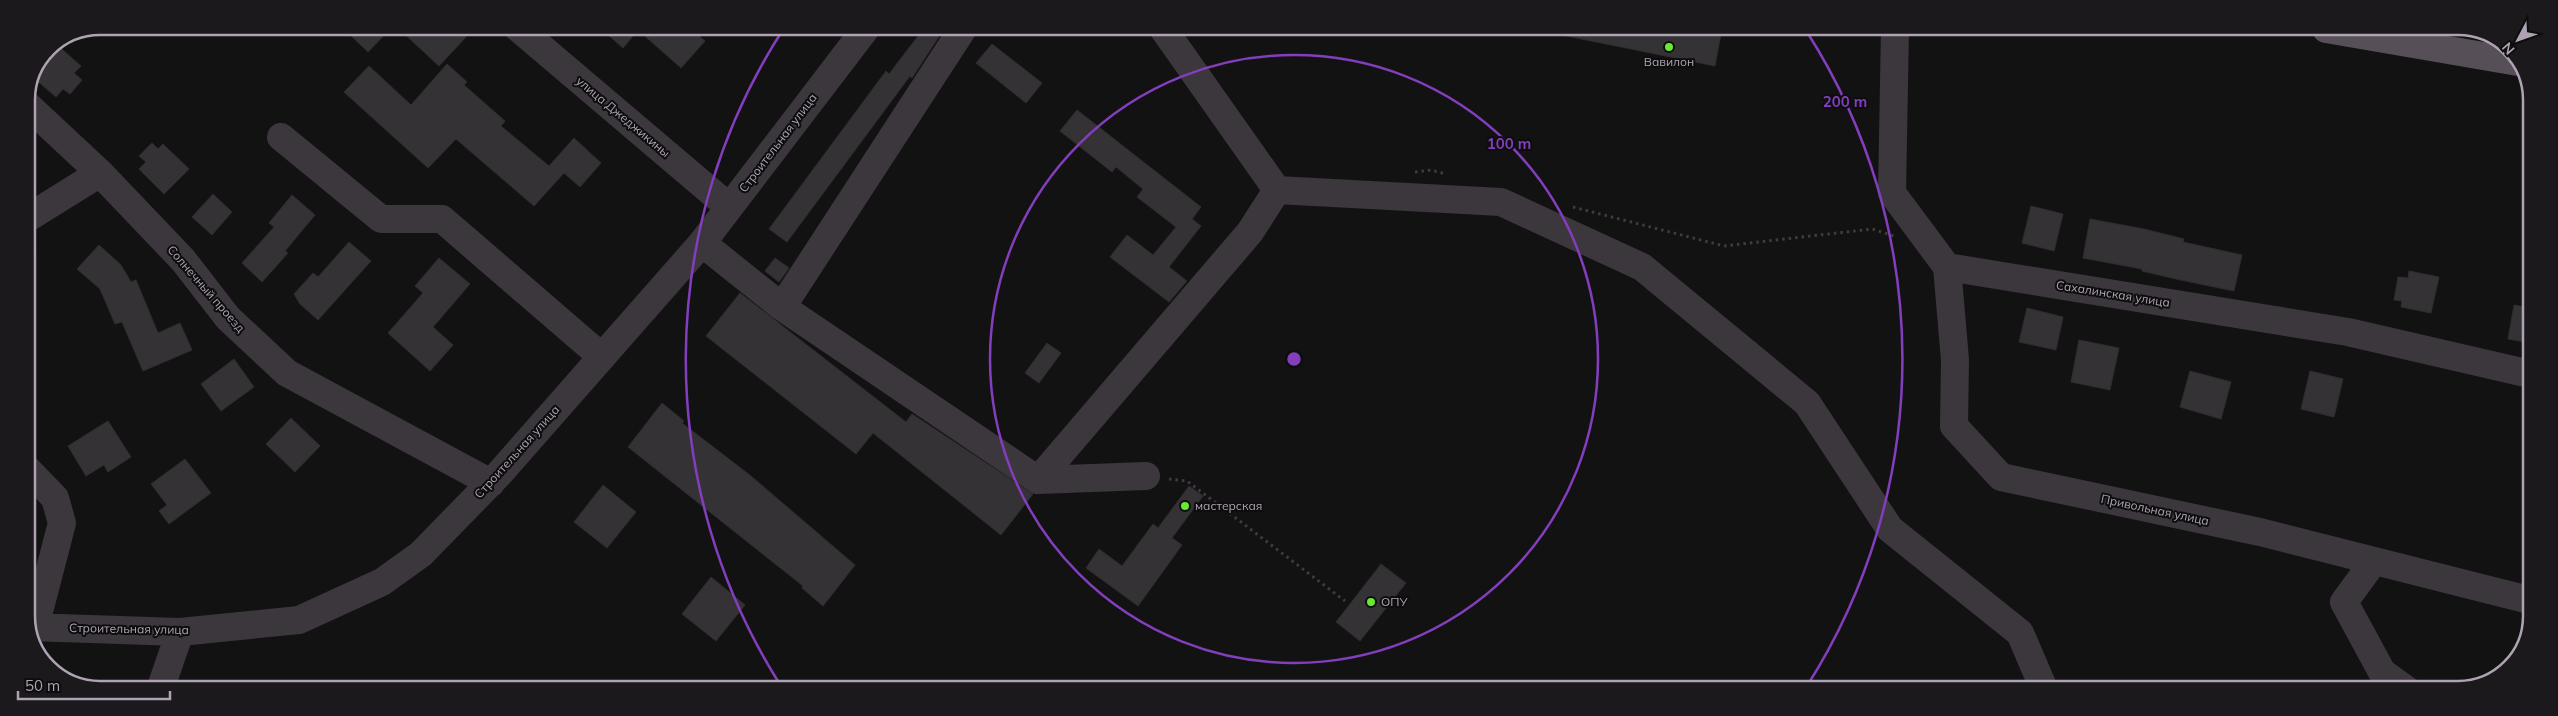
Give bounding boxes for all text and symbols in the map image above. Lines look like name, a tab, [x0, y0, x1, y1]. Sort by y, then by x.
north arrow	[2493, 15, 2543, 65]
text: N	[2498, 39, 2518, 58]
marker: Вавилон	[1663, 41, 1675, 53]
place label: Вавилон	[1644, 54, 1694, 69]
street label: улица Джеджикины	[573, 73, 673, 160]
street label: Строительная улица	[735, 90, 820, 195]
text: 200 m	[1823, 92, 1867, 111]
text: 100 m	[1487, 134, 1531, 153]
street label: Солнечный проезд	[164, 242, 248, 335]
street label: Сахалинская улица	[2055, 277, 2171, 310]
centre of rings	[1285, 350, 1303, 368]
street label: Строительная улица	[471, 402, 562, 501]
street label: Привольная улица	[2100, 491, 2210, 528]
place label: мастерская	[1195, 498, 1262, 513]
marker: мастерская	[1179, 500, 1191, 512]
place label: ОПУ	[1381, 594, 1407, 609]
marker: ОПУ	[1365, 596, 1377, 608]
street label: Строительная улица	[69, 620, 189, 637]
scale bar	[18, 668, 170, 700]
text: 50 m	[25, 676, 60, 695]

